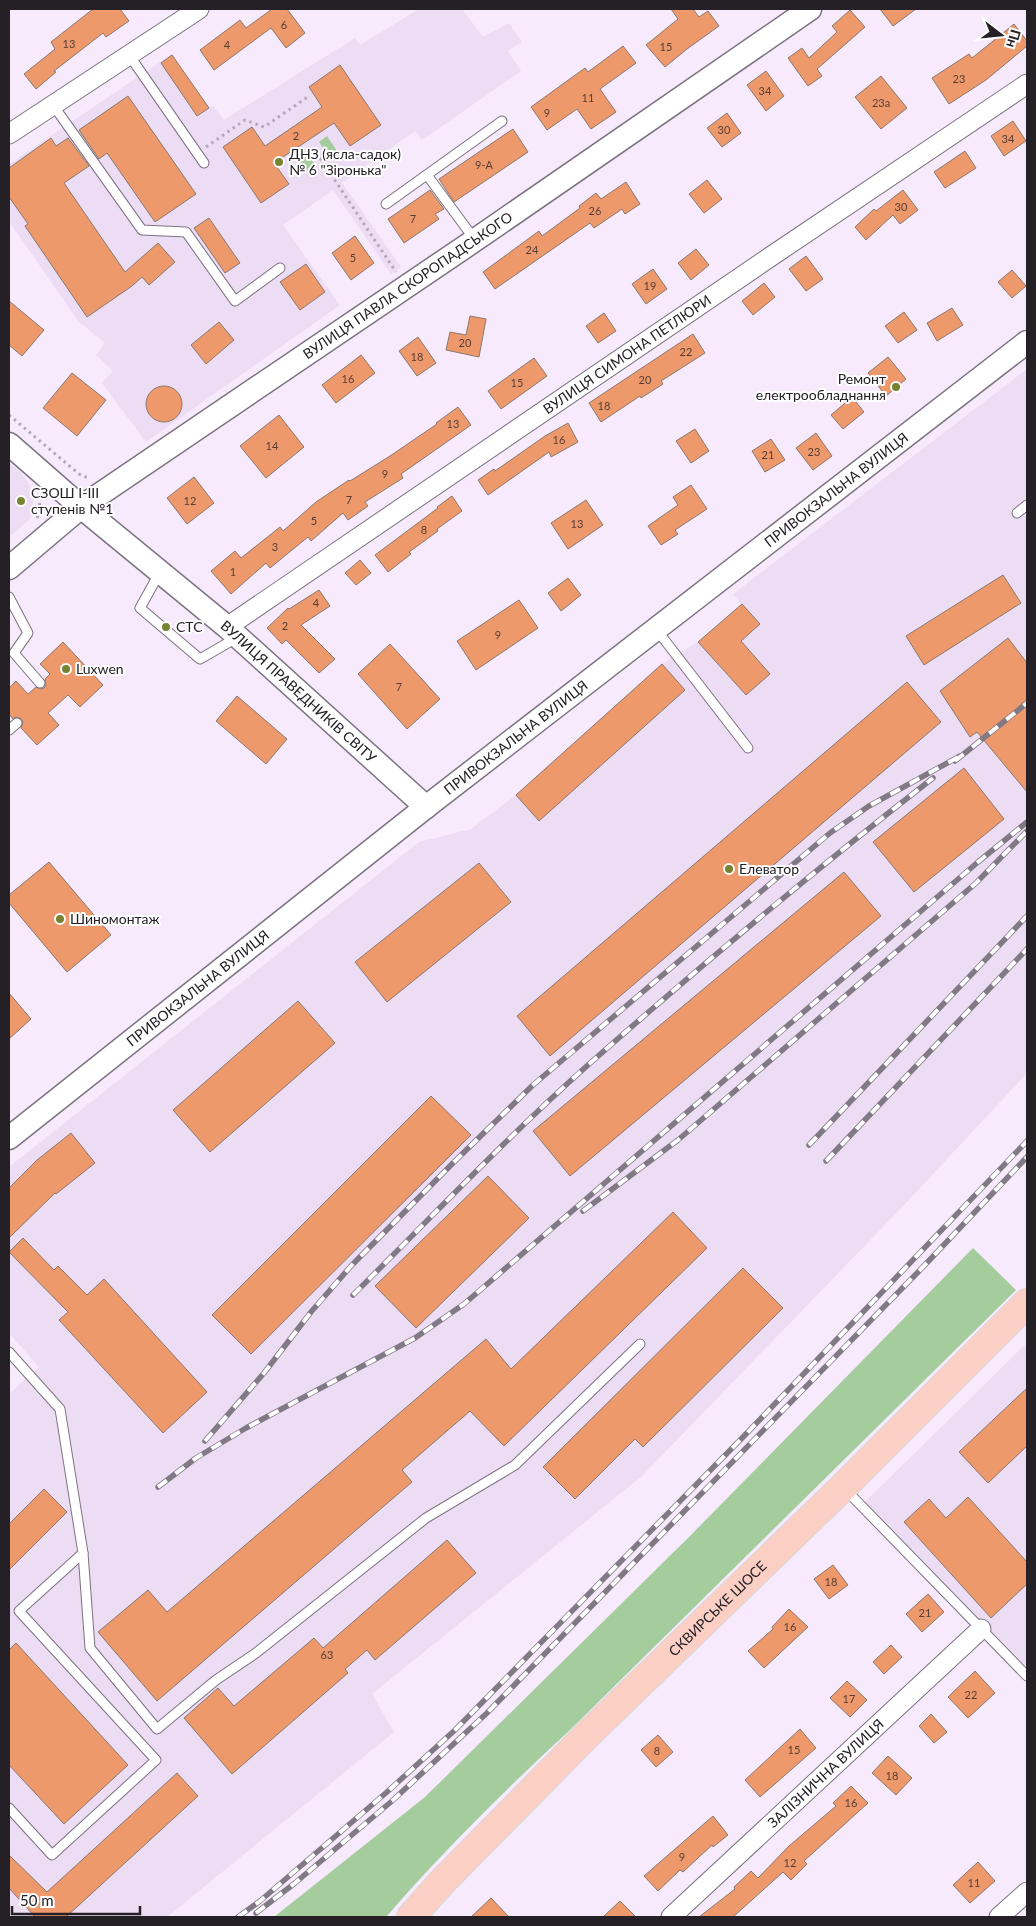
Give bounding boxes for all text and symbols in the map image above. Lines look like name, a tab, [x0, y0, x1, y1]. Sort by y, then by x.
north arrow	[976, 10, 1026, 60]
house number: 6	[281, 18, 287, 31]
text: Пн	[1003, 28, 1025, 50]
house number: 13	[63, 37, 75, 50]
house number: 4	[224, 38, 231, 51]
house number: 15	[660, 40, 672, 53]
house number: 23	[953, 72, 965, 85]
house number: 34	[759, 84, 772, 97]
house number: 11	[582, 91, 594, 104]
house number: 23а	[872, 96, 890, 109]
house number: 9	[544, 106, 550, 119]
house number: 30	[718, 123, 731, 136]
house number: 2	[293, 129, 299, 142]
house number: 34	[1002, 132, 1015, 145]
place label: ДНЗ (ясла-садок) № 6 "Зіронька"	[289, 145, 401, 178]
marker: ДНЗ (ясла-садок) № 6 "Зіронька"	[273, 156, 285, 168]
house number: 9-А	[475, 158, 494, 171]
house number: 30	[895, 200, 908, 213]
house number: 26	[589, 204, 601, 217]
street label: ВУЛИЦЯ ПАВЛА СКОРОПАДСЬКОГО	[299, 208, 515, 362]
house number: 7	[410, 212, 416, 225]
house number: 24	[526, 243, 539, 256]
house number: 5	[350, 251, 356, 264]
house number: 19	[644, 279, 656, 292]
street label: ВУЛИЦЯ СИМОНА ПЕТЛЮРИ	[540, 291, 714, 417]
house number: 20	[459, 336, 472, 349]
house number: 22	[680, 345, 692, 358]
house number: 18	[411, 350, 423, 363]
place label: Ремонт електрообладнання	[756, 370, 886, 403]
house number: 16	[342, 372, 354, 385]
house number: 20	[639, 373, 652, 386]
house number: 15	[511, 376, 523, 389]
marker: Ремонт електрообладнання	[890, 381, 902, 393]
house number: 18	[598, 399, 610, 412]
house number: 13	[447, 417, 459, 430]
street label: ПРИВОКЗАЛЬНА ВУЛИЦЯ	[761, 428, 911, 550]
house number: 16	[553, 433, 565, 446]
house number: 14	[266, 439, 279, 452]
house number: 23	[808, 445, 820, 458]
house number: 21	[762, 448, 774, 461]
house number: 9	[382, 467, 388, 480]
place label: СЗОШ І-ІІІ ступенів №1	[31, 484, 113, 517]
house number: 7	[346, 493, 352, 506]
house number: 12	[184, 494, 196, 507]
marker: СЗОШ І-ІІІ ступенів №1	[15, 495, 27, 507]
house number: 5	[311, 514, 317, 527]
house number: 13	[571, 517, 583, 530]
house number: 8	[421, 523, 427, 536]
house number: 3	[272, 540, 278, 553]
house number: 1	[230, 565, 236, 578]
house number: 4	[313, 596, 320, 609]
street label: ВУЛИЦЯ ПРАВЕДНИКІВ СВІТУ	[218, 616, 380, 766]
place label: СТС	[176, 618, 203, 635]
house number: 2	[282, 619, 288, 632]
marker: СТС	[160, 621, 172, 633]
house number: 9	[495, 628, 501, 641]
place label: Luxwen	[76, 660, 124, 677]
marker: Luxwen	[60, 663, 72, 675]
street label: ПРИВОКЗАЛЬНА ВУЛИЦЯ	[440, 676, 591, 798]
house number: 7	[396, 680, 402, 693]
place label: Елеватор	[739, 860, 799, 877]
marker: Елеватор	[723, 863, 735, 875]
place label: Шиномонтаж	[70, 910, 160, 927]
marker: Шиномонтаж	[54, 913, 66, 925]
street label: ПРИВОКЗАЛЬНА ВУЛИЦЯ	[123, 926, 272, 1049]
street label: СКВИРСЬКЕ ШОСЕ	[665, 1557, 770, 1659]
house number: 18	[825, 1575, 837, 1588]
house number: 21	[919, 1606, 931, 1619]
house number: 16	[784, 1620, 796, 1633]
house number: 63	[321, 1648, 333, 1661]
house number: 22	[965, 1688, 977, 1701]
house number: 17	[843, 1692, 855, 1705]
street label: ЗАЛІЗНИЧНА ВУЛИЦЯ	[764, 1715, 887, 1831]
house number: 15	[788, 1743, 800, 1756]
house number: 8	[654, 1744, 660, 1757]
house number: 18	[886, 1769, 898, 1782]
house number: 16	[845, 1796, 857, 1809]
house number: 9	[679, 1850, 685, 1863]
house number: 12	[784, 1856, 796, 1869]
house number: 11	[968, 1876, 980, 1889]
scale bar	[12, 1884, 140, 1916]
text: 50 m	[20, 1891, 54, 1909]

